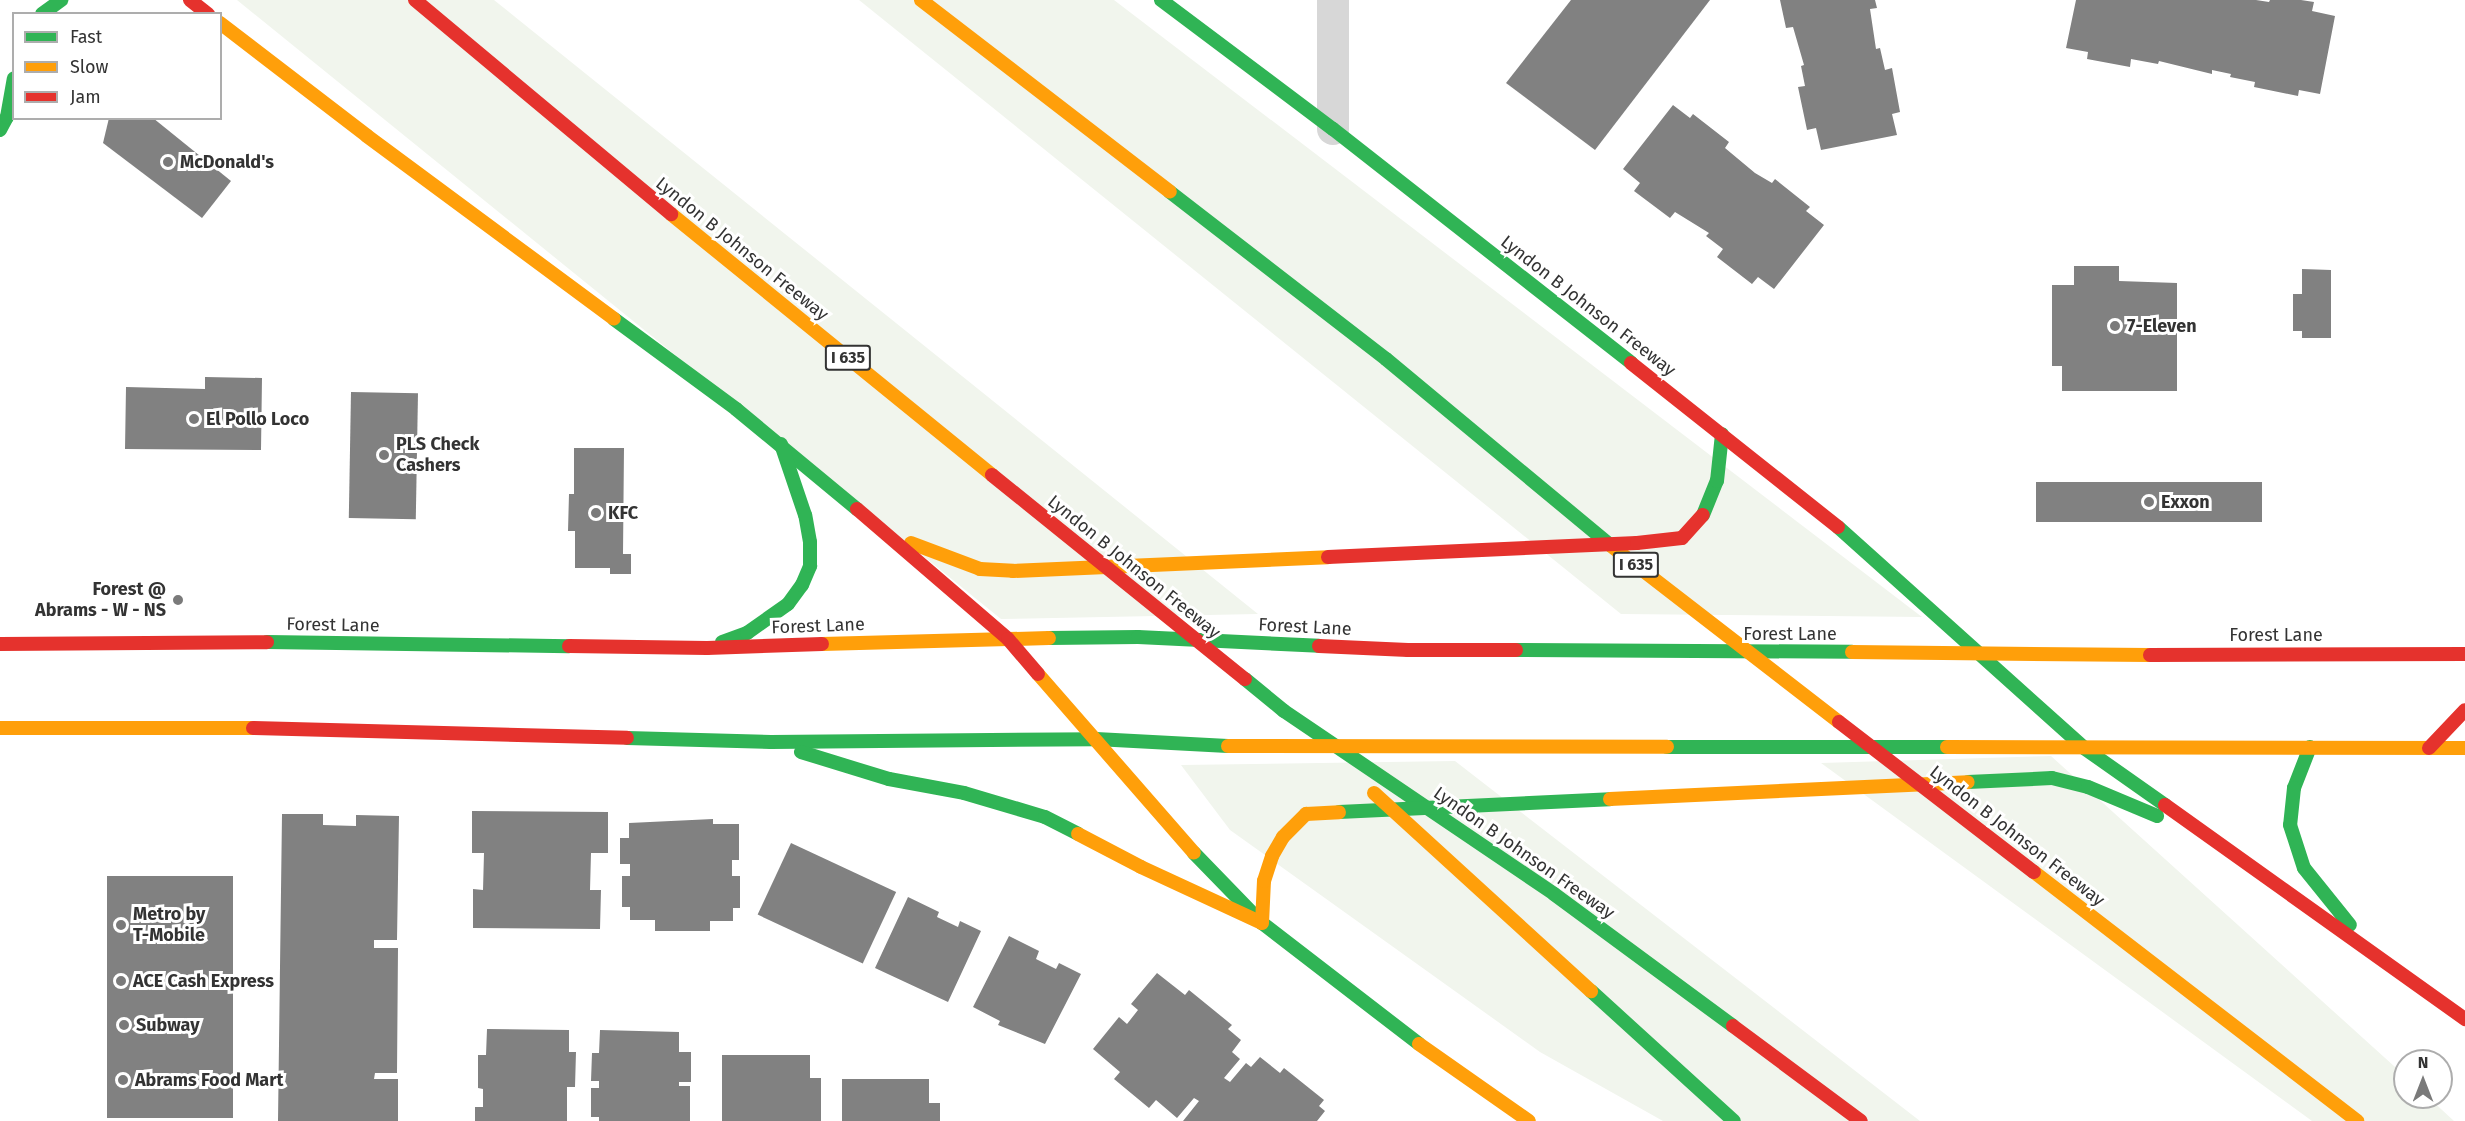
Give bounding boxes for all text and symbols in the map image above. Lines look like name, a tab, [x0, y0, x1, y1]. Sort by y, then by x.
legend	[12, 12, 222, 120]
text: Fast	[70, 26, 102, 48]
text: Slow	[70, 56, 108, 78]
text: Jam	[70, 86, 101, 108]
place label: McDonald's	[180, 151, 274, 173]
marker: McDonald's	[161, 155, 175, 169]
street label: Lyndon B Johnson Freeway	[651, 173, 833, 325]
street label: Lyndon B Johnson Freeway	[1496, 231, 1680, 381]
place label: 7-Eleven	[2127, 315, 2197, 337]
marker: 7-Eleven	[2108, 319, 2122, 333]
road number: I 635	[824, 345, 872, 371]
place label: El Pollo Loco	[206, 408, 309, 430]
marker: El Pollo Loco	[187, 412, 201, 426]
place label: PLS Check Cashers	[396, 434, 479, 476]
marker: PLS Check Cashers	[377, 448, 391, 462]
street label: Lyndon B Johnson Freeway	[1043, 491, 1225, 643]
place label: Exxon	[2161, 491, 2210, 513]
marker: Exxon	[2142, 495, 2156, 509]
place label: KFC	[608, 502, 638, 524]
marker: KFC	[589, 506, 603, 520]
road number: I 635	[1612, 552, 1660, 578]
place label: Forest @ Abrams - W - NS	[35, 579, 166, 622]
marker: Forest @ Abrams - W - NS	[171, 593, 185, 607]
street label: Forest Lane	[286, 613, 380, 637]
street label: Forest Lane	[771, 614, 865, 638]
street label: Forest Lane	[1258, 614, 1352, 640]
street label: Forest Lane	[1743, 623, 1837, 645]
street label: Forest Lane	[2229, 624, 2323, 646]
street label: Lyndon B Johnson Freeway	[1925, 761, 2109, 911]
street label: Lyndon B Johnson Freeway	[1429, 782, 1619, 924]
place label: Metro by T-Mobile	[133, 904, 205, 946]
marker: Metro by T-Mobile	[114, 918, 128, 932]
place label: ACE Cash Express	[133, 970, 274, 992]
marker: ACE Cash Express	[114, 974, 128, 988]
place label: Subway	[136, 1014, 199, 1036]
marker: Subway	[117, 1018, 131, 1032]
north arrow	[2393, 1049, 2453, 1109]
text: N	[2418, 1053, 2428, 1072]
place label: Abrams Food Mart	[135, 1069, 283, 1091]
marker: Abrams Food Mart	[116, 1073, 130, 1087]

